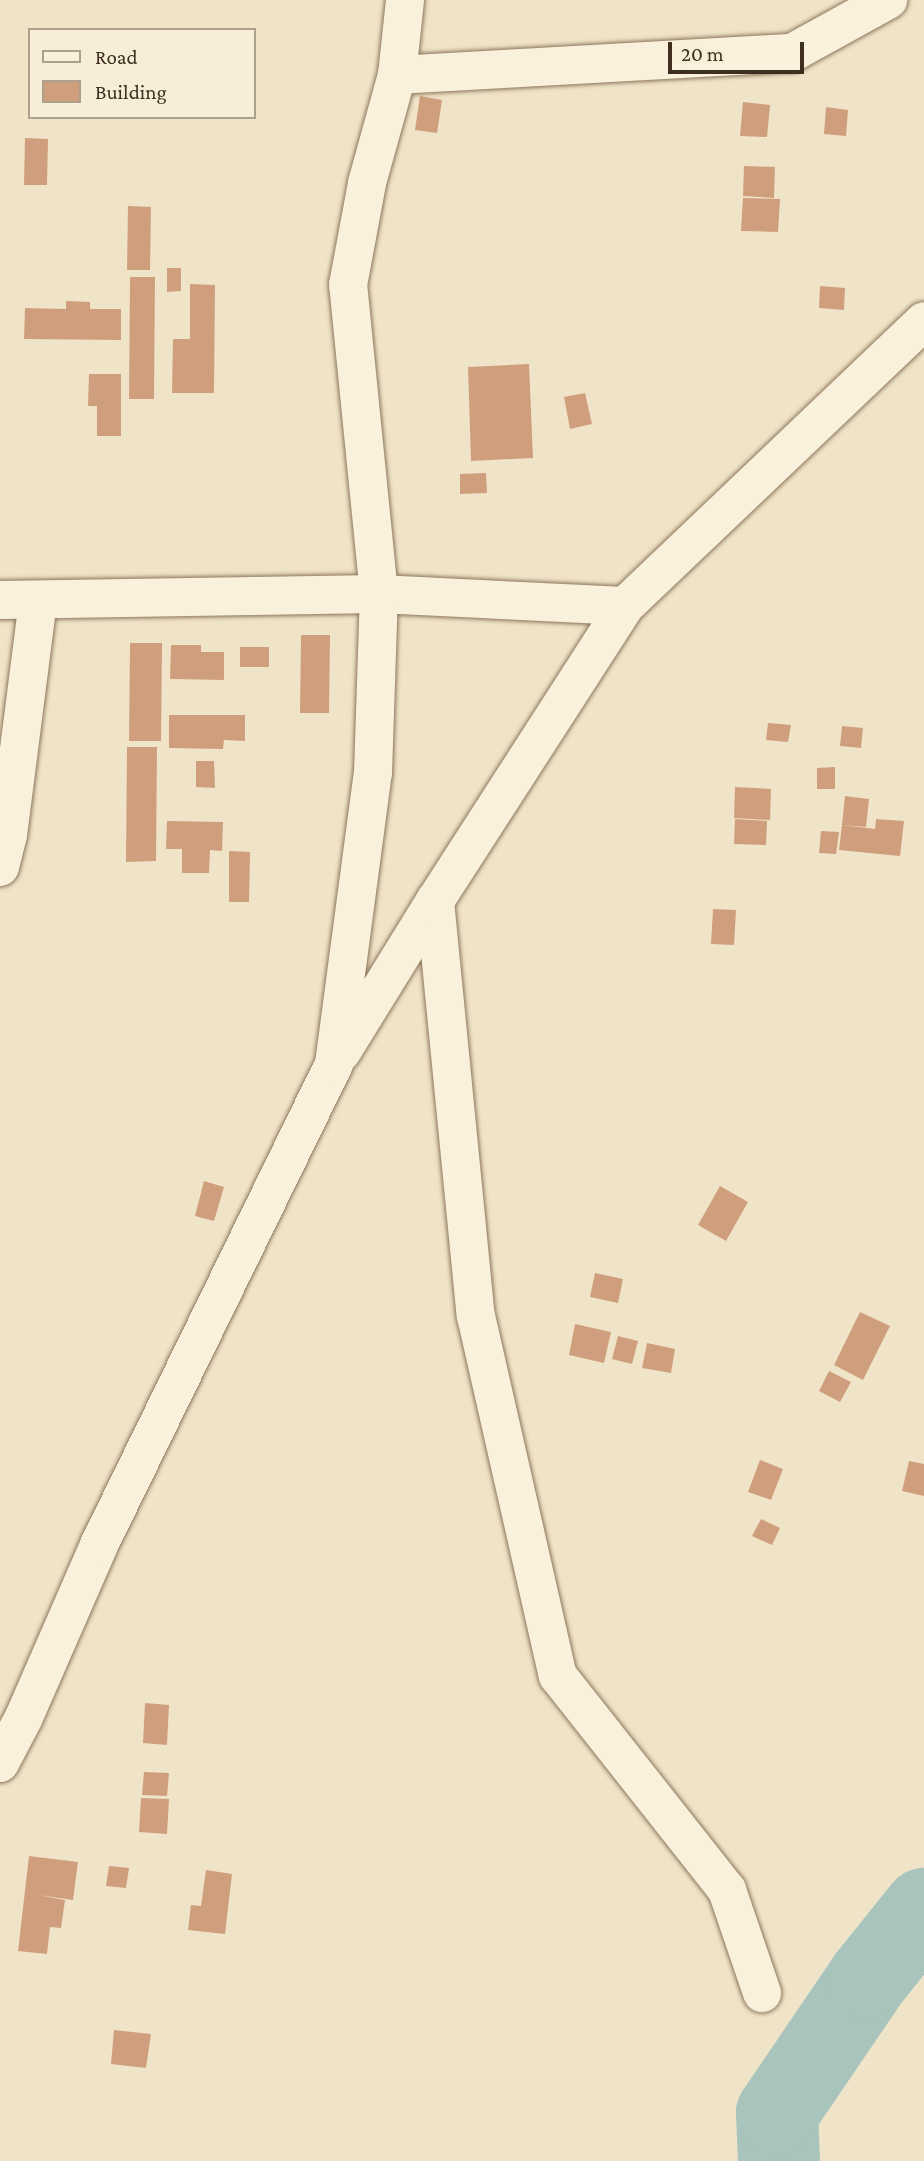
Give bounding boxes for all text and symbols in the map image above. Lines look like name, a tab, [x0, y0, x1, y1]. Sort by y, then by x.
legend	[28, 28, 256, 119]
scale bar	[672, 28, 808, 72]
text: 20 m	[681, 42, 724, 66]
text: Road	[95, 45, 138, 69]
text: Building	[95, 80, 167, 104]

